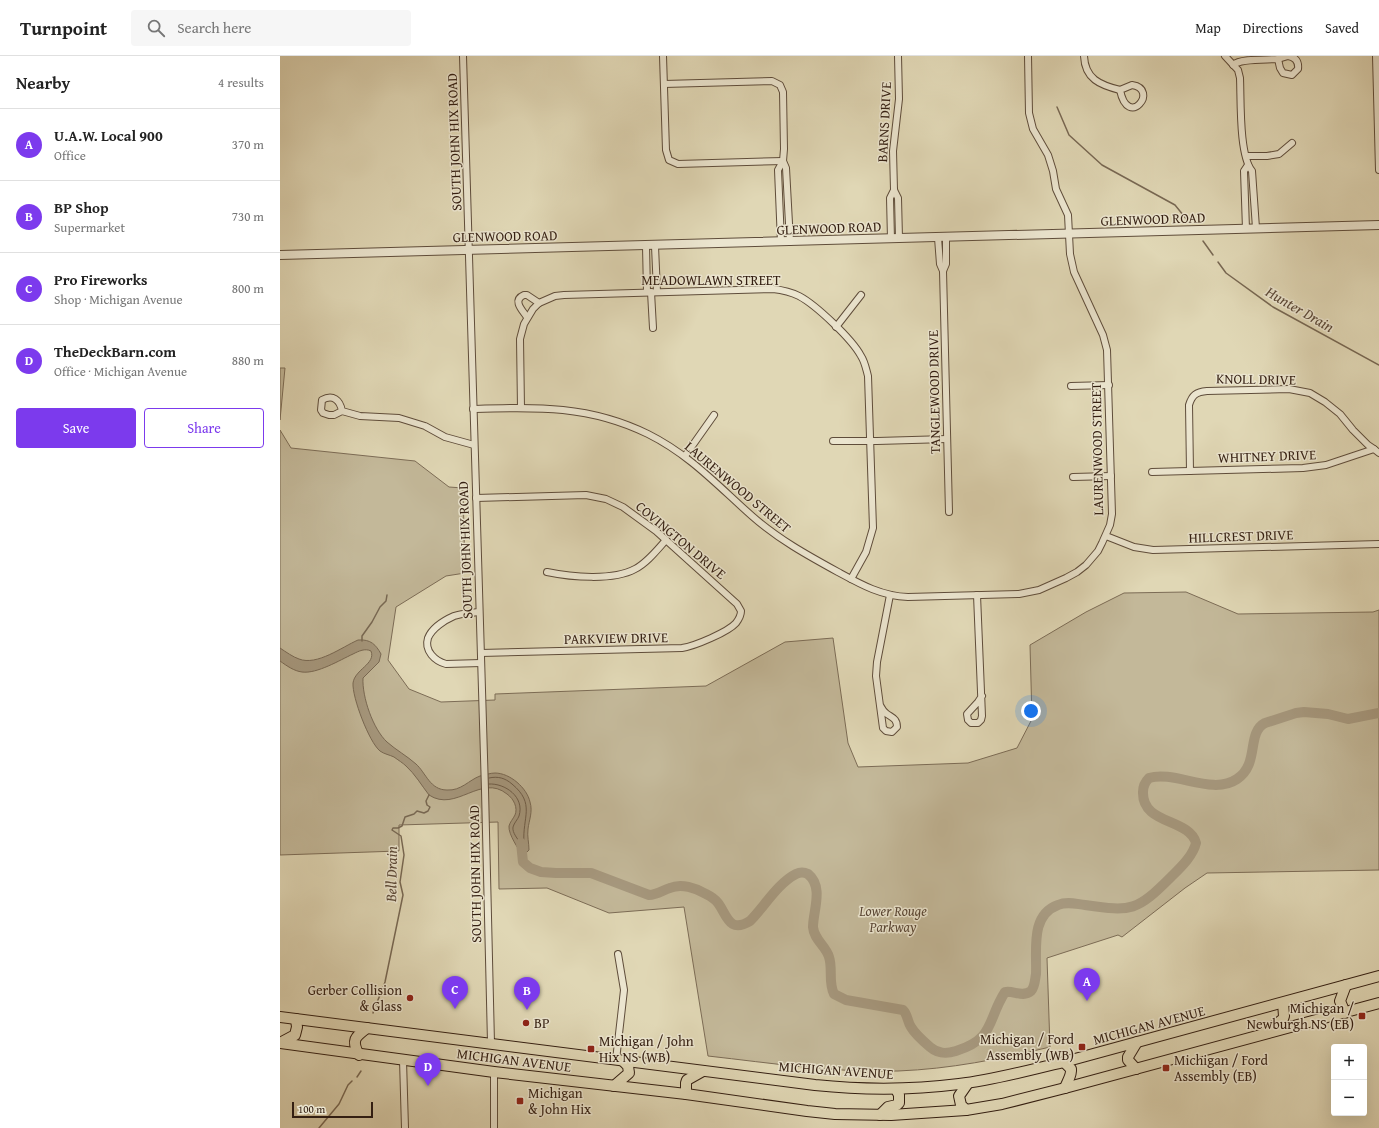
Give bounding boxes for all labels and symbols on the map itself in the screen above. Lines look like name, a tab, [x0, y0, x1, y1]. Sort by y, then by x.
street label: SOUTH JOHN HIX ROAD	[442, 73, 466, 211]
street label: BARNS DRIVE	[872, 81, 896, 163]
street label: GLENWOOD ROAD	[1100, 207, 1206, 231]
street label: GLENWOOD ROAD	[776, 216, 882, 240]
street label: GLENWOOD ROAD	[452, 225, 558, 247]
street label: MEADOWLAWN STREET	[641, 270, 781, 290]
water label: Hunter Drain	[1261, 280, 1338, 337]
street label: TANGLEWOOD DRIVE	[923, 330, 945, 454]
street label: KNOLL DRIVE	[1216, 368, 1296, 390]
street label: LAURENWOOD STREET	[1086, 382, 1108, 516]
street label: LAURENWOOD STREET	[681, 437, 796, 538]
street label: WHITNEY DRIVE	[1218, 444, 1316, 468]
street label: SOUTH JOHN HIX ROAD	[453, 481, 477, 619]
street label: COVINGTON DRIVE	[632, 496, 730, 584]
street label: HILLCREST DRIVE	[1188, 524, 1294, 548]
street label: PARKVIEW DRIVE	[564, 627, 668, 649]
your location	[1021, 701, 1041, 721]
street label: SOUTH JOHN HIX ROAD	[464, 805, 486, 943]
water label: Bell Drain	[380, 845, 402, 903]
park label: Lower Rouge Parkway	[858, 901, 927, 937]
pin: A	[1074, 968, 1100, 1001]
pin: C	[442, 976, 468, 1009]
pin: B	[514, 977, 540, 1010]
place label: Gerber Collision & Glass	[308, 980, 402, 1016]
marker: Gerber Collision & Glass	[405, 993, 415, 1003]
place label: Michigan / Newburgh NS (EB)	[1247, 998, 1354, 1034]
street label: MICHIGAN AVENUE	[1091, 1000, 1207, 1050]
marker: Michigan / Newburgh NS (EB)	[1357, 1011, 1367, 1021]
place label: BP	[534, 1013, 549, 1033]
marker: BP	[521, 1018, 531, 1028]
place label: Michigan / Ford Assembly (WB)	[980, 1029, 1075, 1065]
place label: Michigan / John Hix NS (WB)	[599, 1031, 694, 1067]
marker: Michigan / Ford Assembly (WB)	[1077, 1042, 1087, 1052]
street label: MICHIGAN AVENUE	[456, 1043, 572, 1077]
marker: Michigan / John Hix NS (WB)	[586, 1044, 596, 1054]
place label: Michigan / Ford Assembly (EB)	[1174, 1050, 1268, 1086]
pin: D	[415, 1053, 441, 1086]
street label: MICHIGAN AVENUE	[778, 1056, 894, 1084]
marker: Michigan / Ford Assembly (EB)	[1161, 1063, 1171, 1073]
place label: Michigan & John Hix	[528, 1083, 592, 1119]
marker: Michigan & John Hix	[515, 1096, 525, 1106]
scale bar	[292, 1100, 373, 1119]

